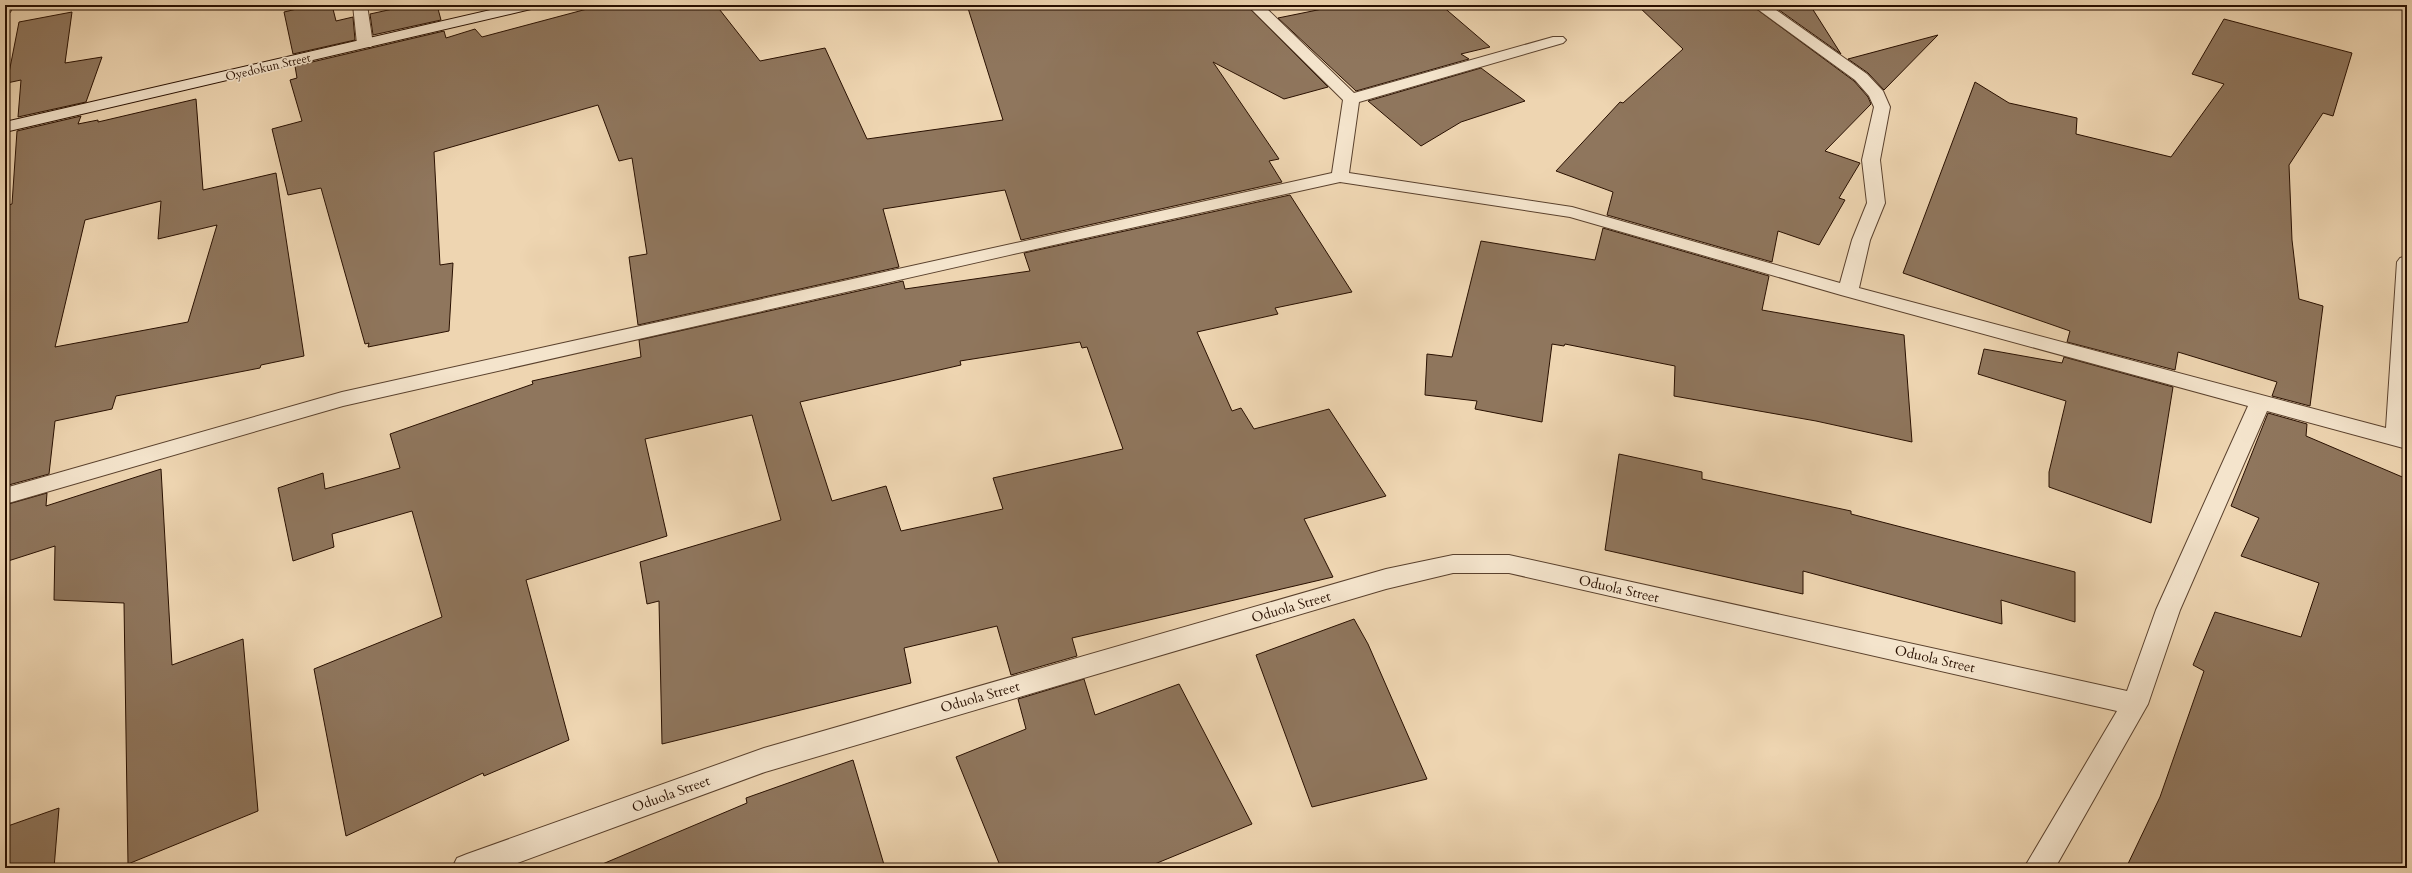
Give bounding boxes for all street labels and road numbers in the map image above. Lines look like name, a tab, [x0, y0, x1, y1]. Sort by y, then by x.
street label: Oyedokun Street	[224, 49, 312, 85]
street label: Oduola Street	[1577, 571, 1662, 608]
street label: Oduola Street	[1249, 586, 1334, 627]
street label: Oduola Street	[1893, 641, 1978, 678]
street label: Oduola Street	[938, 676, 1023, 717]
street label: Oduola Street	[629, 771, 713, 817]

